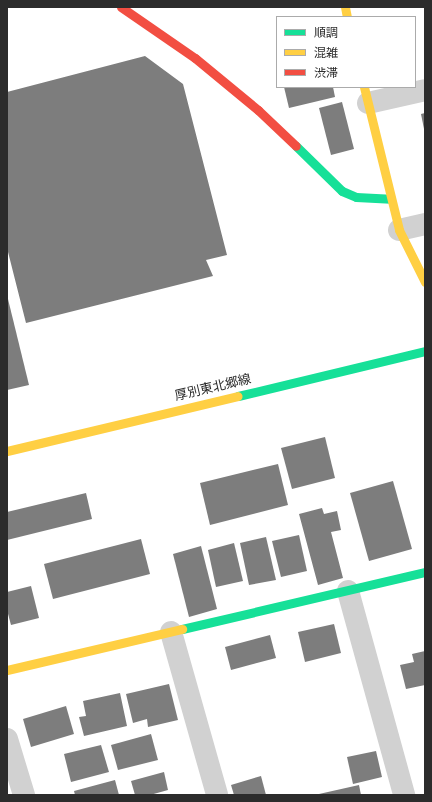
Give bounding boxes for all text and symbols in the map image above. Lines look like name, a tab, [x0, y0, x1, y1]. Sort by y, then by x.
legend	[276, 16, 416, 88]
text: 順調	[314, 25, 338, 42]
text: 混雑	[314, 45, 338, 62]
text: 渋滞	[314, 65, 338, 82]
street label: 厚別東北郷線	[173, 372, 253, 404]

